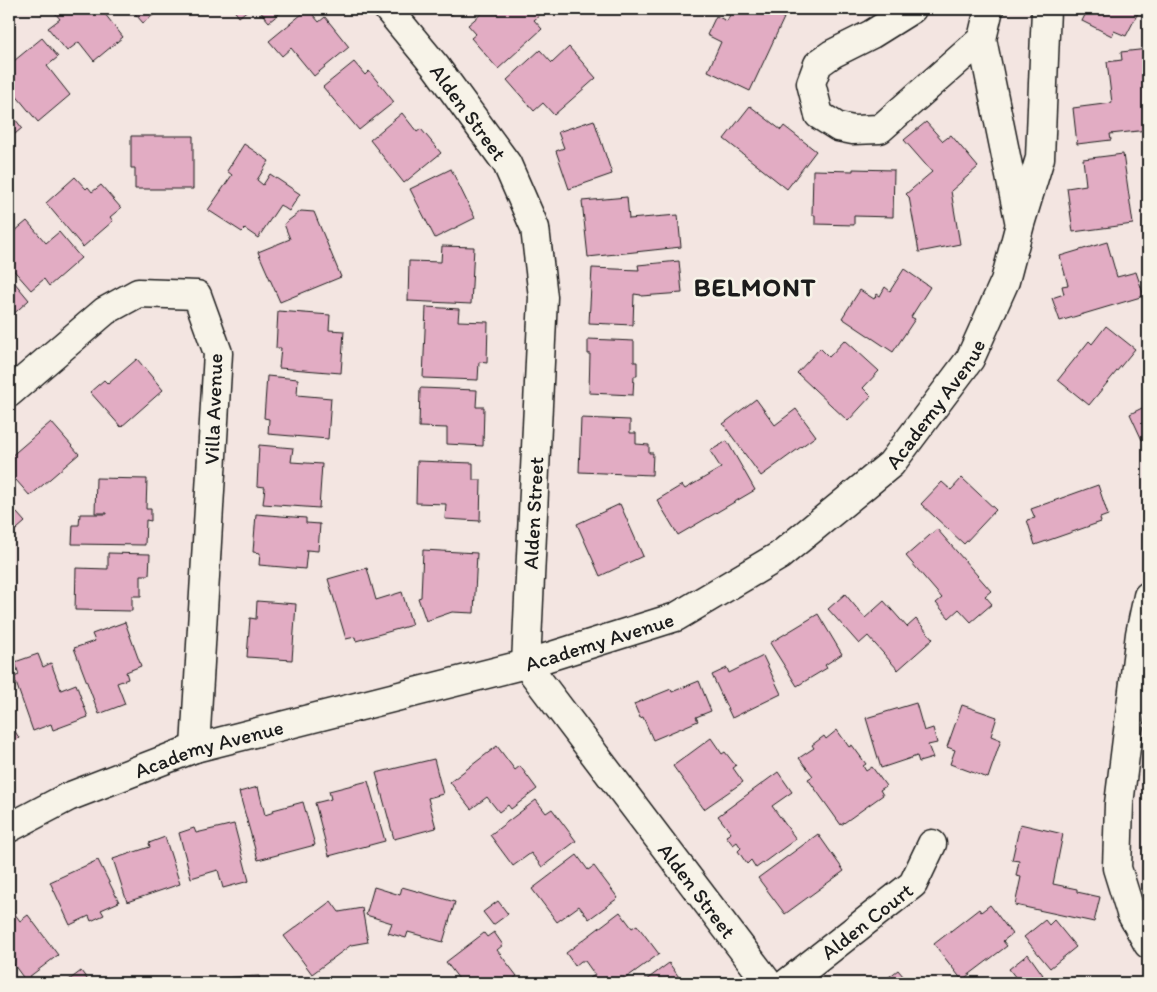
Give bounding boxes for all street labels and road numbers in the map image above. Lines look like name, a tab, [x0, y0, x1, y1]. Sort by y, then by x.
street label: Alden Street	[425, 59, 512, 165]
street label: Academy Avenue	[880, 335, 990, 473]
street label: Villa Avenue	[199, 353, 227, 465]
street label: Alden Street	[518, 456, 548, 570]
street label: Academy Avenue	[522, 606, 677, 676]
street label: Academy Avenue	[131, 714, 286, 783]
street label: Alden Street	[653, 838, 742, 943]
street label: Alden Court	[816, 877, 917, 964]

